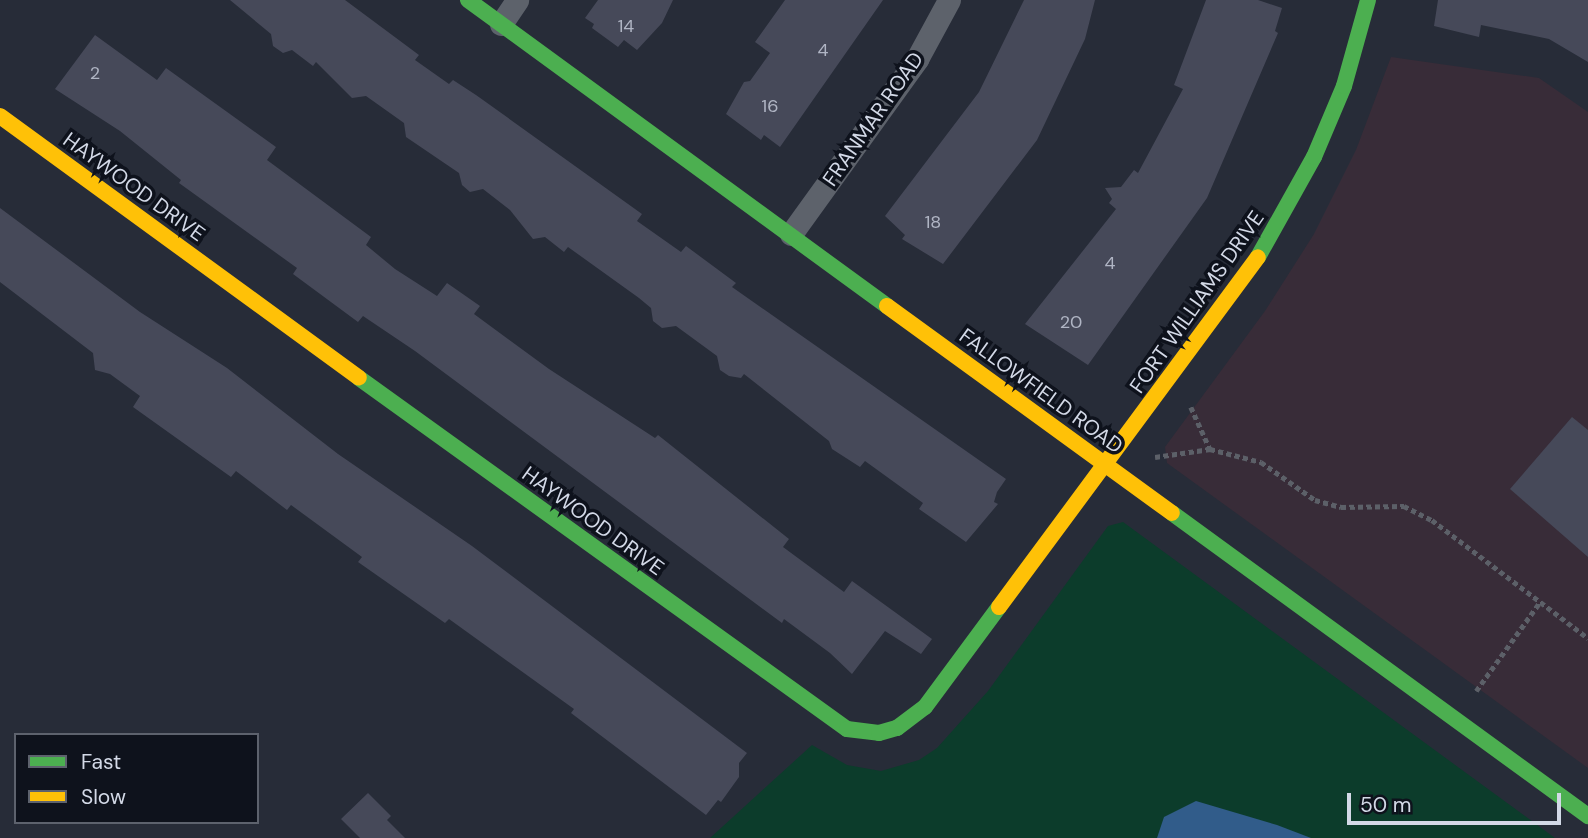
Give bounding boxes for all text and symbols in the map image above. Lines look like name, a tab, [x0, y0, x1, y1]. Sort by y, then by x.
house number: 14	[618, 15, 634, 37]
house number: 4	[818, 39, 828, 61]
street label: FRANMAR ROAD	[817, 47, 929, 191]
house number: 2	[90, 62, 100, 84]
house number: 16	[762, 95, 778, 117]
street label: HAYWOOD DRIVE	[58, 127, 210, 247]
street label: FORT WILLIAMS DRIVE	[1125, 206, 1269, 398]
house number: 18	[925, 211, 941, 233]
house number: 4	[1105, 252, 1115, 274]
house number: 20	[1060, 311, 1082, 333]
street label: FALLOWFIELD ROAD	[954, 323, 1128, 459]
street label: HAYWOOD DRIVE	[517, 461, 669, 581]
legend	[14, 733, 259, 824]
text: Fast	[81, 748, 121, 776]
scale bar	[1350, 778, 1564, 822]
text: Slow	[81, 783, 126, 811]
text: 50 m	[1360, 791, 1411, 819]

